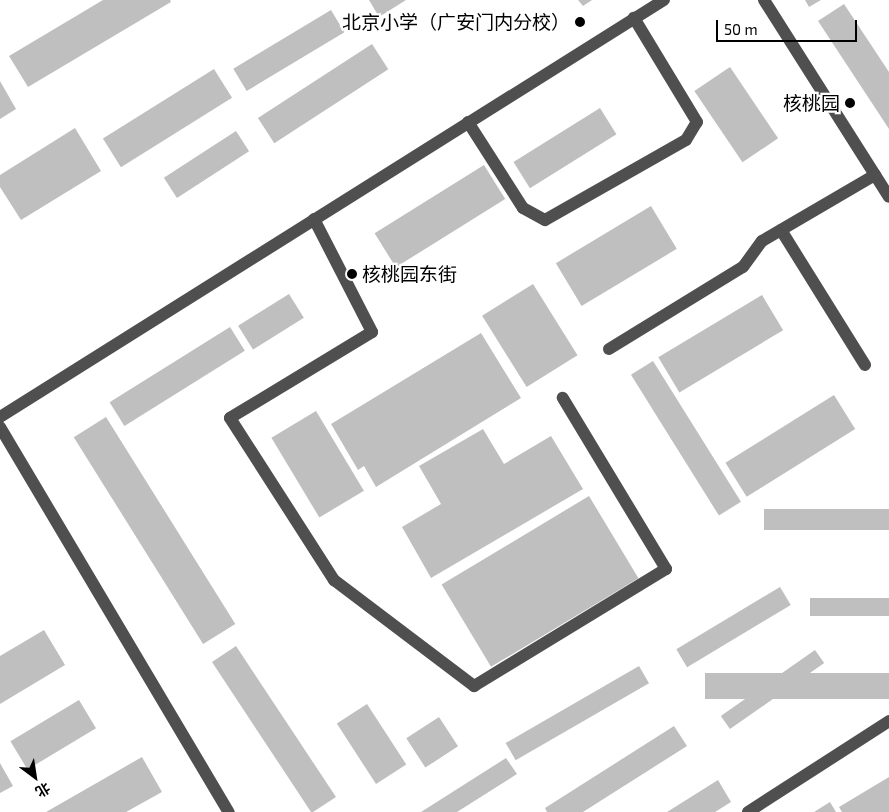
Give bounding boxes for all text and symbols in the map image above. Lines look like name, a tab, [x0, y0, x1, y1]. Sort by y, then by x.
scale bar	[719, 10, 860, 42]
place label: 北京小学（广安门内分校）	[342, 11, 570, 33]
marker: 北京小学（广安门内分校）	[574, 16, 586, 28]
text: 50 m	[724, 20, 758, 38]
place label: 核桃园	[783, 92, 840, 114]
marker: 核桃园	[844, 97, 856, 109]
place label: 核桃园东街	[362, 263, 457, 285]
marker: 核桃园东街	[346, 268, 358, 280]
north arrow	[10, 752, 60, 802]
text: 北	[33, 779, 53, 801]

